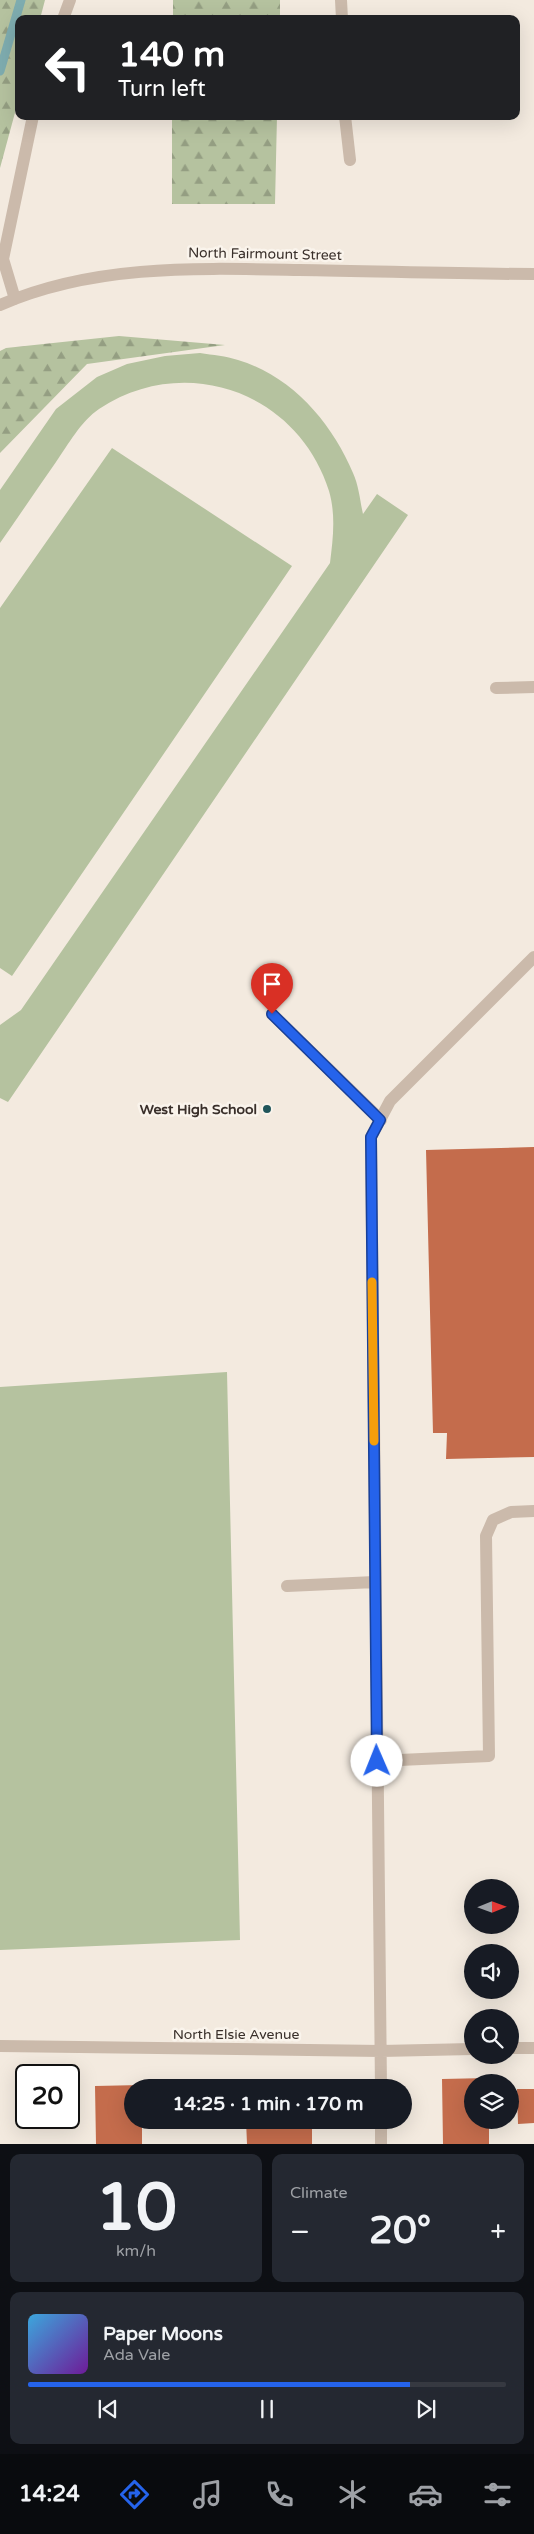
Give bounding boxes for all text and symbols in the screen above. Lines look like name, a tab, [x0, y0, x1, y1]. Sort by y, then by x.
text: 140 m	[118, 34, 225, 76]
icon: left	[35, 35, 100, 100]
text: Turn left	[118, 76, 206, 102]
street label: North Fairmount Street	[188, 244, 343, 264]
pin	[251, 963, 293, 1014]
icon: arrive	[258, 970, 286, 998]
place label: West High School	[140, 1101, 257, 1118]
marker: West High School	[261, 1103, 273, 1115]
position arrow	[350, 1734, 402, 1786]
north arrow	[464, 1879, 519, 1934]
map controls	[464, 1879, 519, 2129]
button: sound	[464, 1944, 519, 1999]
button: search	[464, 2009, 519, 2064]
street label: North Elsie Avenue	[173, 2026, 299, 2043]
speed limit sign: 20	[15, 2064, 80, 2129]
button: layers	[464, 2074, 519, 2129]
text: 14:25 · 1 min · 170 m	[172, 2093, 364, 2115]
text: 10	[95, 2169, 177, 2248]
text: Climate	[290, 2183, 348, 2203]
text: 20°	[369, 2208, 431, 2254]
text: −	[290, 2215, 310, 2249]
text: +	[490, 2215, 506, 2249]
text: km/h	[116, 2241, 156, 2261]
text: Paper Moons	[103, 2323, 223, 2345]
text: Ada Vale	[103, 2345, 170, 2365]
icon: previous	[94, 2395, 122, 2423]
icon: pause	[253, 2395, 281, 2423]
icon: next	[412, 2395, 440, 2423]
icon: directions	[117, 2477, 152, 2512]
icon: music	[190, 2477, 225, 2512]
icon: phone	[262, 2477, 297, 2512]
icon: climate	[335, 2477, 370, 2512]
icon: car	[408, 2477, 443, 2512]
icon: filters	[480, 2477, 515, 2512]
text: 14:24	[19, 2481, 80, 2507]

